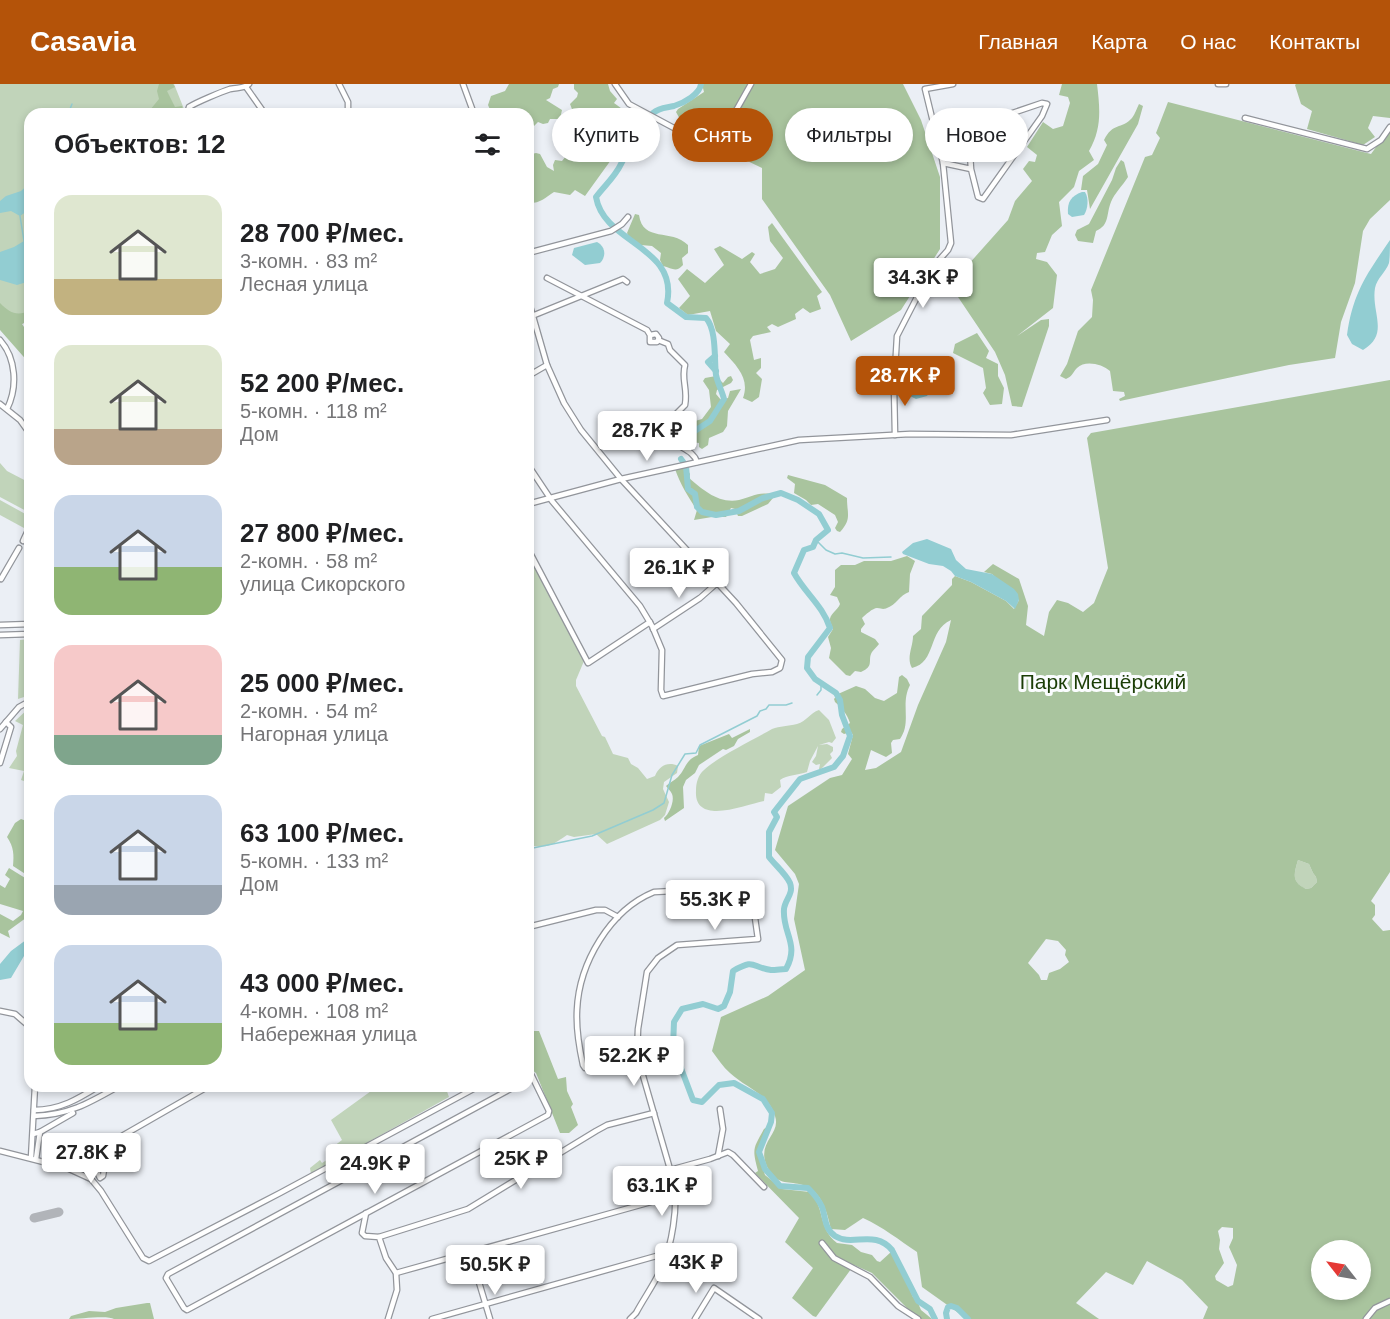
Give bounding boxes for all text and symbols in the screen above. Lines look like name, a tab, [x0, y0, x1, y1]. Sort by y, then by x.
text: Casavia	[30, 26, 136, 57]
text: Главная	[978, 30, 1058, 53]
text: Карта	[1091, 30, 1147, 53]
text: О нас	[1180, 30, 1236, 53]
text: Контакты	[1269, 30, 1360, 53]
chip: Купить	[552, 108, 660, 162]
chip: Снять	[672, 108, 773, 162]
chip: Фильтры	[785, 108, 913, 162]
chip: Новое	[925, 108, 1028, 162]
icon: filters	[471, 128, 504, 161]
text: Объектов: 12	[54, 129, 225, 159]
text: 28 700 ₽/мес.	[240, 218, 404, 248]
icon: home	[102, 219, 174, 291]
text: 3-комн. · 83 m²	[240, 250, 377, 272]
pin: 34.3K ₽	[868, 258, 978, 309]
text: 34.3K ₽	[888, 266, 958, 288]
text: Лесная улица	[240, 273, 368, 295]
pin: 28.7K ₽	[850, 356, 960, 407]
text: 28.7K ₽	[870, 364, 940, 386]
text: 52 200 ₽/мес.	[240, 368, 404, 398]
icon: home	[102, 369, 174, 441]
text: 5-комн. · 118 m²	[240, 400, 387, 422]
pin: 28.7K ₽	[592, 411, 702, 462]
text: 28.7K ₽	[612, 419, 682, 441]
text: Дом	[240, 423, 279, 445]
text: 27 800 ₽/мес.	[240, 518, 404, 548]
icon: home	[102, 519, 174, 591]
pin: 26.1K ₽	[624, 548, 734, 599]
text: 2-комн. · 58 m²	[240, 550, 377, 572]
text: 26.1K ₽	[644, 556, 714, 578]
text: улица Сикорского	[240, 573, 405, 595]
text: 25 000 ₽/мес.	[240, 668, 404, 698]
icon: home	[102, 669, 174, 741]
park label: Парк Мещёрский	[1020, 670, 1186, 693]
text: 2-комн. · 54 m²	[240, 700, 377, 722]
text: Нагорная улица	[240, 723, 388, 745]
text: 63 100 ₽/мес.	[240, 818, 404, 848]
icon: home	[102, 819, 174, 891]
text: 5-комн. · 133 m²	[240, 850, 388, 872]
text: Дом	[240, 873, 279, 895]
pin: 55.3K ₽	[660, 880, 770, 931]
text: 55.3K ₽	[680, 888, 750, 910]
text: 43 000 ₽/мес.	[240, 968, 404, 998]
icon: home	[102, 969, 174, 1041]
text: 4-комн. · 108 m²	[240, 1000, 388, 1022]
text: Набережная улица	[240, 1023, 417, 1045]
pin: 52.2K ₽	[579, 1036, 689, 1087]
text: 52.2K ₽	[599, 1044, 669, 1066]
pin: 27.8K ₽	[36, 1133, 146, 1184]
pin: 25K ₽	[479, 1139, 563, 1190]
text: 27.8K ₽	[56, 1141, 126, 1163]
pin: 24.9K ₽	[320, 1144, 430, 1195]
text: 25K ₽	[494, 1147, 548, 1169]
text: 24.9K ₽	[340, 1152, 410, 1174]
pin: 63.1K ₽	[607, 1166, 717, 1217]
text: 63.1K ₽	[627, 1174, 697, 1196]
north arrow	[1311, 1240, 1371, 1300]
map controls	[1311, 1240, 1371, 1300]
pin: 43K ₽	[654, 1243, 738, 1294]
pin: 50.5K ₽	[440, 1245, 550, 1296]
text: 43K ₽	[669, 1251, 723, 1273]
text: 50.5K ₽	[460, 1253, 530, 1275]

